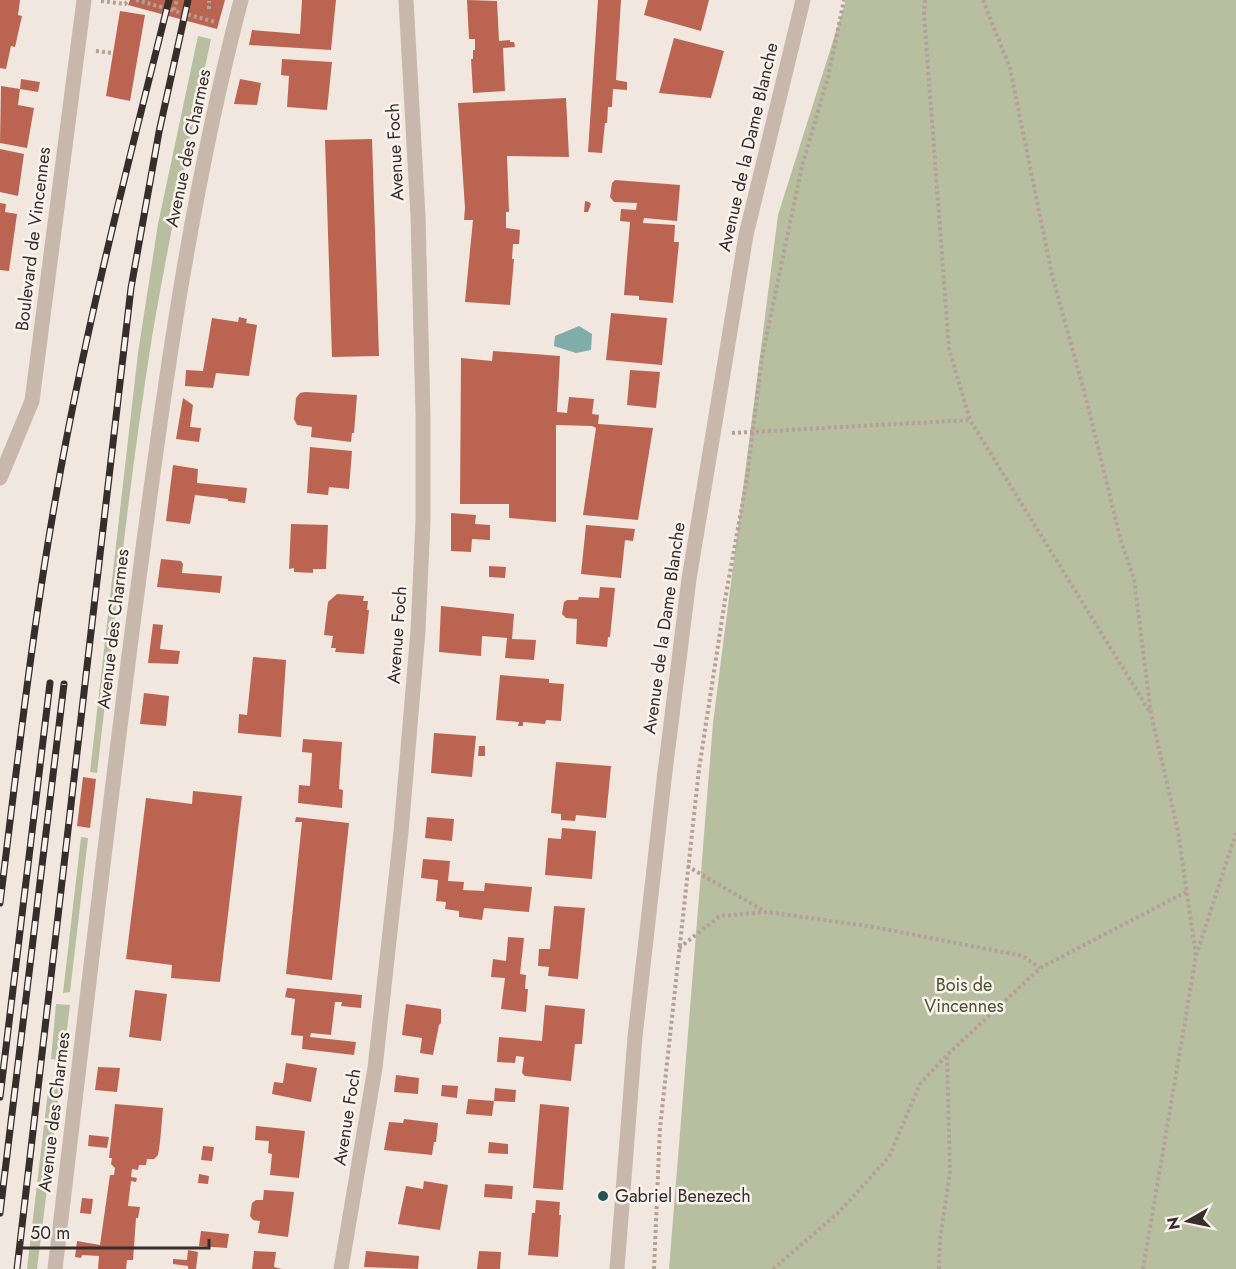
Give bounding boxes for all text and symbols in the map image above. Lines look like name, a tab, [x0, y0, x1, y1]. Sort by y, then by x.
street label: Avenue de la Dame Blanche	[711, 40, 785, 254]
street label: Avenue des Charmes	[159, 67, 217, 229]
street label: Avenue Foch	[379, 102, 411, 202]
street label: Boulevard de Vincennes	[9, 146, 57, 332]
street label: Avenue de la Dame Blanche	[636, 520, 692, 736]
street label: Avenue des Charmes	[90, 548, 136, 710]
street label: Avenue Foch	[381, 585, 413, 685]
park label: Bois de Vincennes	[924, 972, 1004, 1019]
street label: Avenue des Charmes	[31, 1031, 77, 1193]
street label: Avenue Foch	[327, 1067, 367, 1167]
place label: Gabriel Benezech	[615, 1183, 751, 1209]
marker: Gabriel Benezech	[596, 1189, 610, 1203]
north arrow	[1158, 1191, 1218, 1251]
scale bar	[21, 1212, 208, 1250]
text: N	[1161, 1215, 1186, 1231]
text: 50 m	[30, 1220, 70, 1246]

